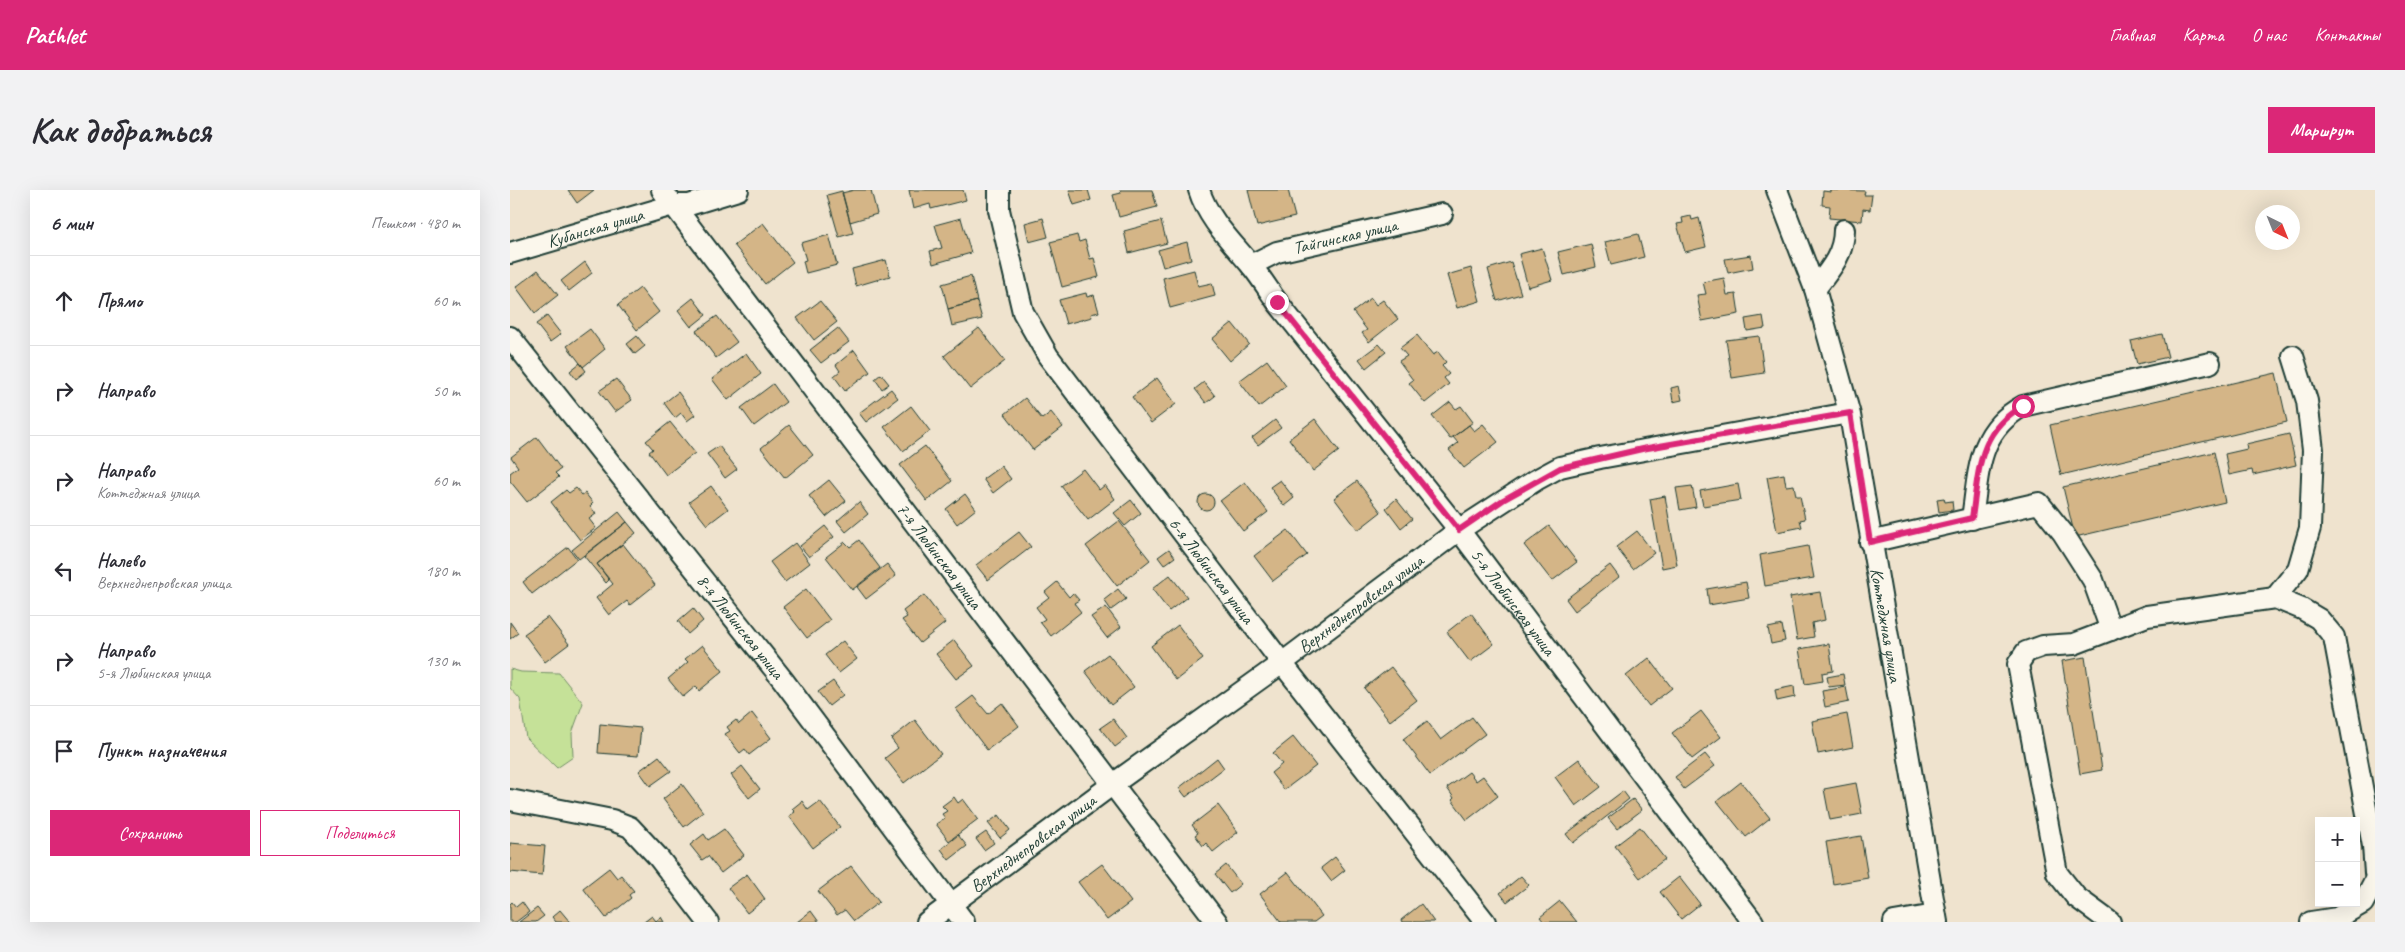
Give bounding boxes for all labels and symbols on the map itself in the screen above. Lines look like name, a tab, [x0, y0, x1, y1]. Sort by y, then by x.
street label: Кубанская улица	[545, 203, 647, 252]
north arrow	[2255, 205, 2300, 250]
street label: Тайгинская улица	[1291, 213, 1401, 259]
route end	[1266, 291, 1289, 314]
route start	[2012, 395, 2035, 418]
street label: 7-я Любинская улица	[892, 498, 988, 615]
street label: 6-я Любинская улица	[1164, 513, 1260, 629]
street label: 5-я Любинская улица	[1466, 544, 1561, 661]
street label: Верхнеднепровская улица	[1294, 549, 1429, 658]
street label: Коттеджная улица	[1865, 566, 1907, 685]
street label: 8-я Любинская улица	[692, 570, 790, 685]
street label: Верхнеднепровская улица	[966, 789, 1101, 897]

